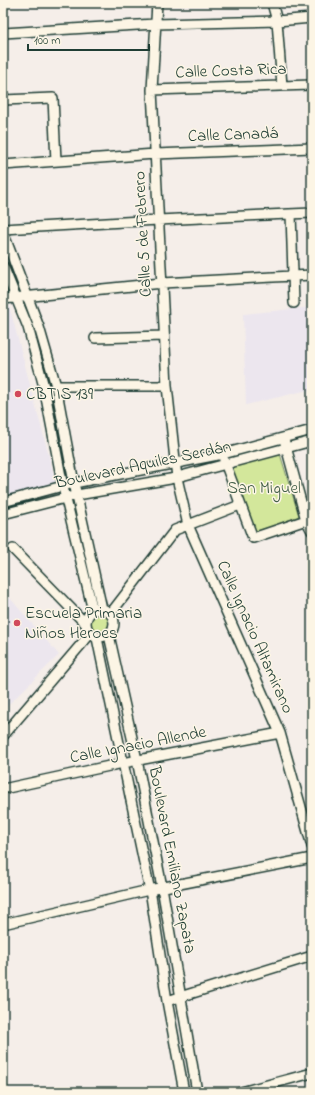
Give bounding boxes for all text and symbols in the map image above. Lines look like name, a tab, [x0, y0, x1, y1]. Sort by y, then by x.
scale bar	[28, 26, 149, 52]
text: 100 m	[34, 32, 61, 50]
street label: Calle Costa Rica	[175, 57, 287, 85]
street label: Calle Canadá	[187, 121, 279, 149]
street label: Calle 5 de Febrero	[127, 170, 159, 298]
place label: CBTIS 139	[26, 382, 93, 407]
marker: CBTIS 139	[13, 389, 23, 399]
street label: Boulevard Aquiles Serdán	[52, 434, 233, 496]
park label: San Miguel	[227, 476, 301, 503]
street label: Calle Ignacio Altamirano	[208, 556, 300, 718]
place label: Escuela Primaria Niños Heroes	[25, 601, 142, 646]
marker: Escuela Primaria Niños Heroes	[12, 618, 22, 628]
street label: Calle Ignacio Allende	[68, 719, 209, 772]
street label: Boulevard Emiliano Zapata	[141, 763, 202, 956]

